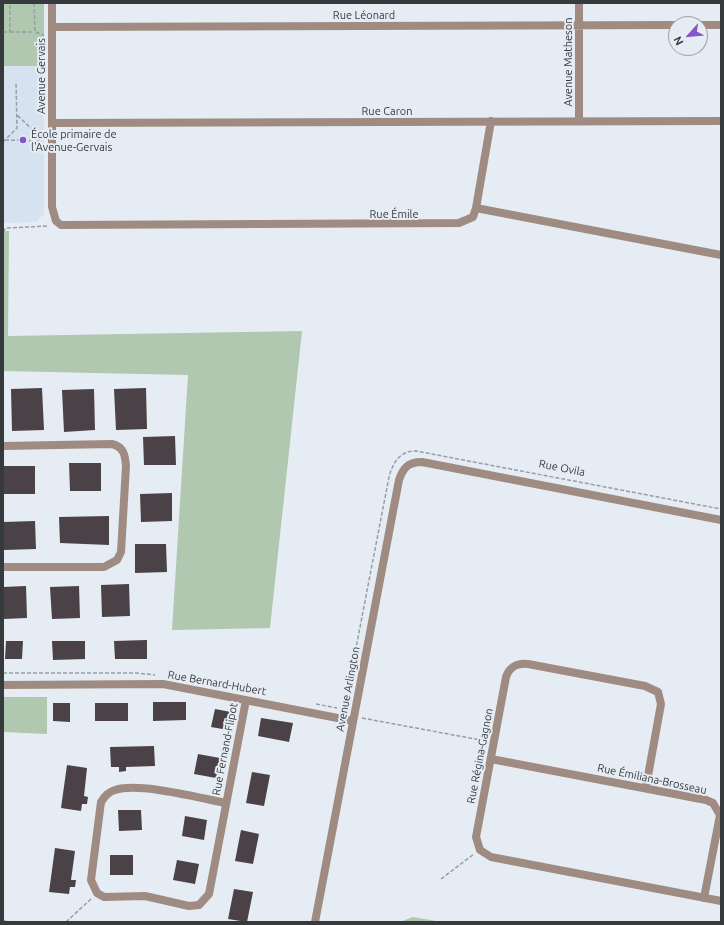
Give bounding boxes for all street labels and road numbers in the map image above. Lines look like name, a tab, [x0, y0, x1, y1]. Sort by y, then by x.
street label: Rue Léonard	[333, 8, 395, 22]
street label: Avenue Matheson	[561, 18, 575, 106]
street label: Avenue Gervais	[34, 38, 48, 114]
street label: Rue Caron	[361, 104, 413, 118]
street label: Rue Émile	[369, 207, 419, 221]
street label: Rue Ovila	[538, 457, 586, 479]
street label: Avenue Arlington	[333, 645, 363, 733]
street label: Rue Bernard-Hubert	[167, 668, 267, 698]
street label: Rue Fernand-Flipot	[210, 702, 240, 796]
street label: Rue Régina-Gagnon	[464, 707, 496, 805]
street label: Rue Émiliana-Brosseau	[596, 761, 708, 797]

